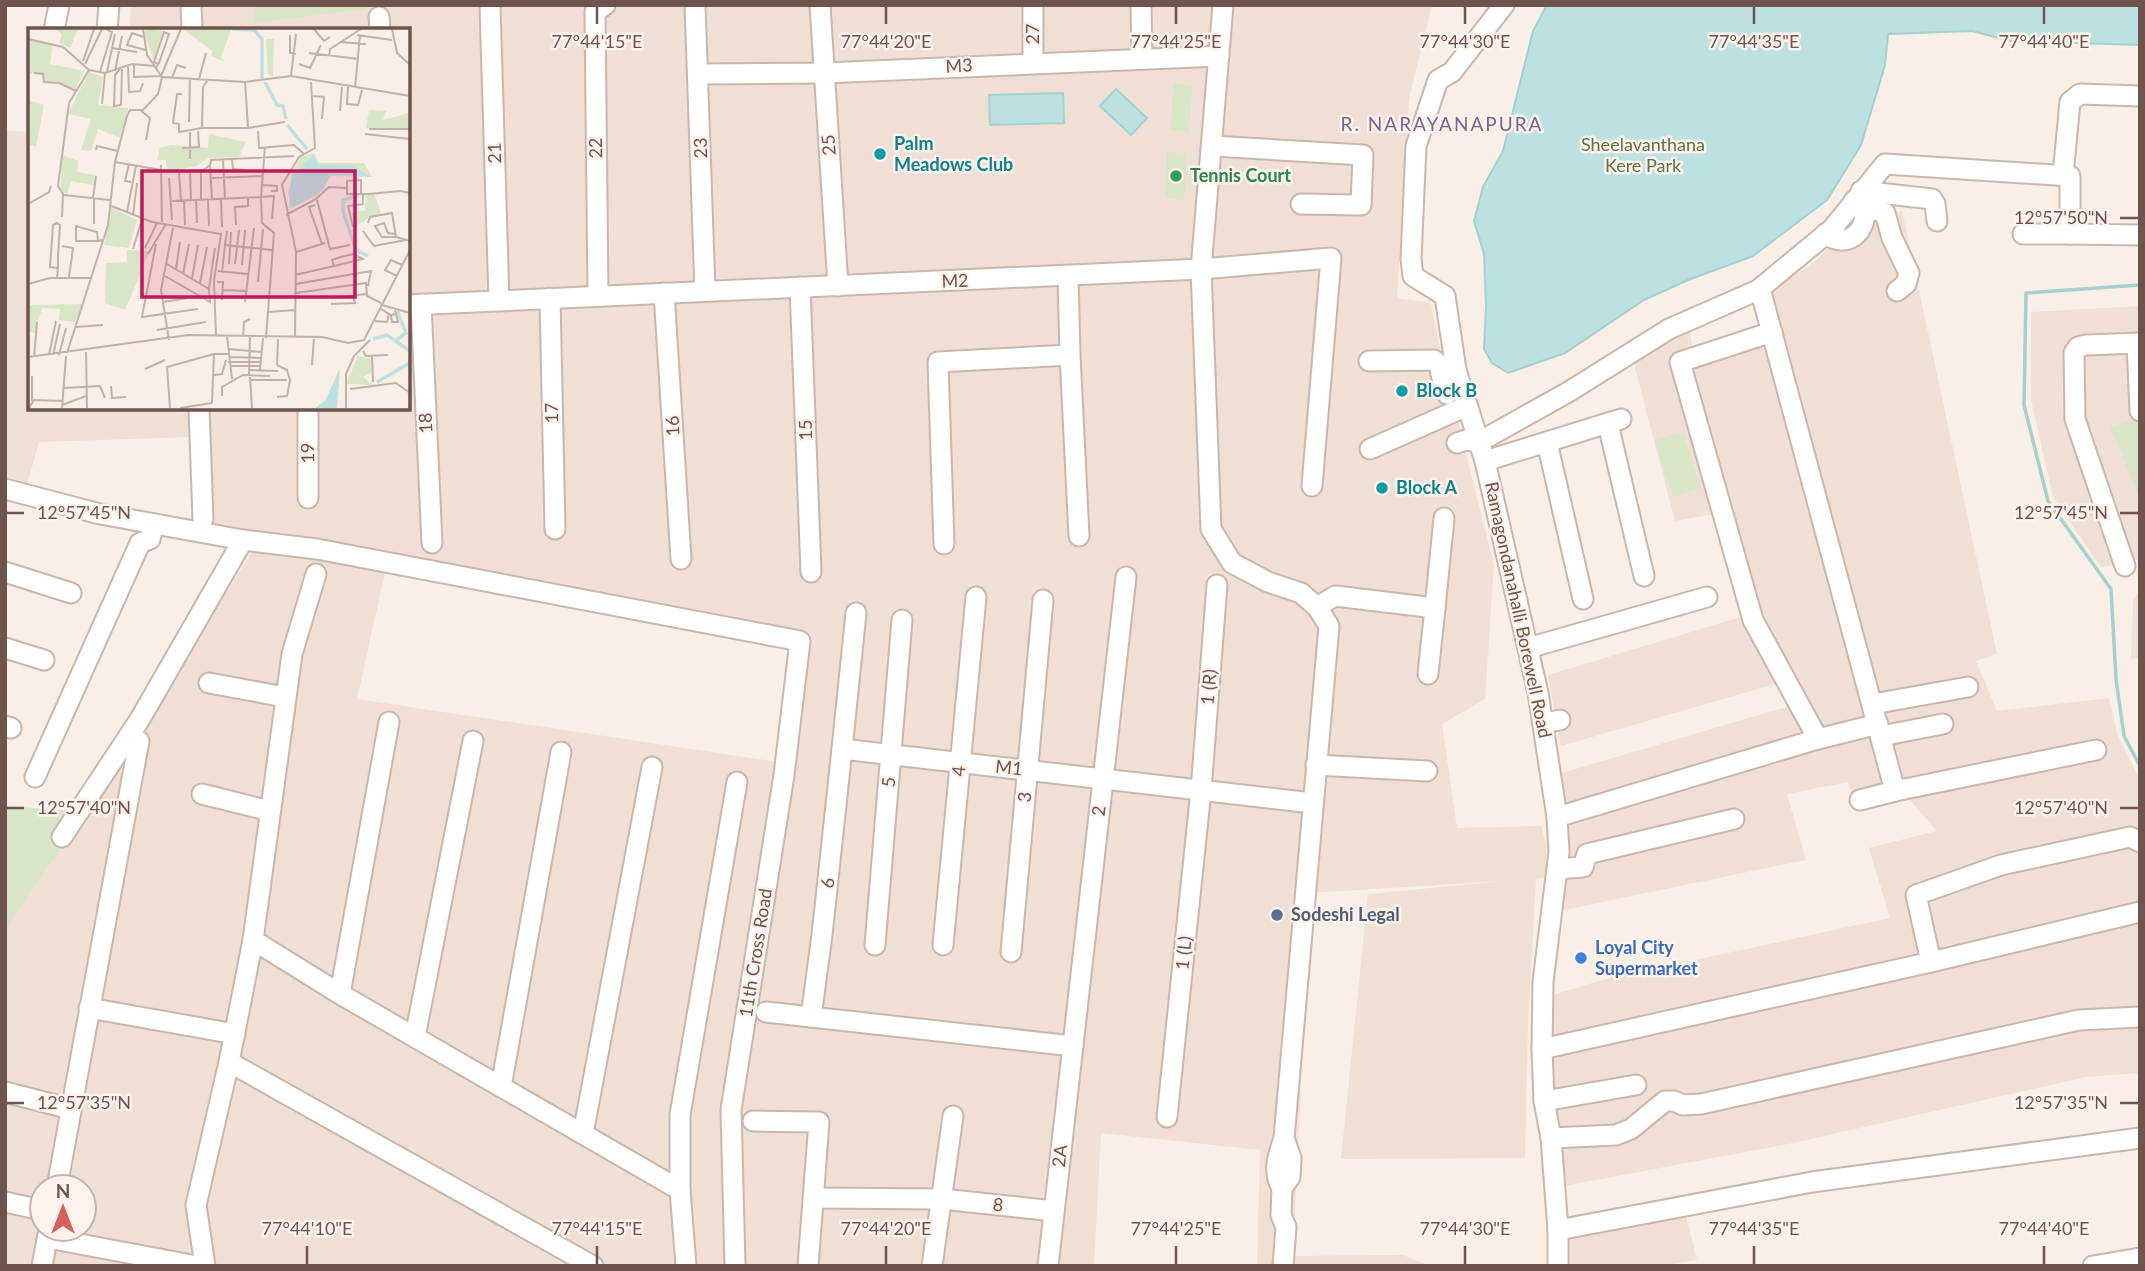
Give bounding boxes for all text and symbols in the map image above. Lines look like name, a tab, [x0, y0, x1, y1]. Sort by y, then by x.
street label: 27	[1021, 24, 1043, 44]
inset map	[28, 28, 410, 410]
text: 77°44'15"E	[552, 30, 642, 52]
text: 77°44'20"E	[841, 30, 931, 52]
text: 77°44'25"E	[1131, 30, 1221, 52]
text: 77°44'30"E	[1420, 30, 1510, 52]
text: 77°44'35"E	[1709, 30, 1799, 52]
text: 77°44'40"E	[1999, 30, 2089, 52]
street label: M3	[945, 53, 973, 77]
district label: R. NARAYANAPURA	[1341, 112, 1543, 135]
place label: Palm Meadows Club	[894, 132, 1013, 175]
park label: Sheelavanthana Kere Park	[1581, 133, 1705, 176]
street label: 25	[816, 134, 840, 156]
street label: 22	[584, 137, 606, 159]
street label: 23	[689, 137, 711, 159]
street label: 21	[483, 142, 505, 164]
marker: Palm Meadows Club	[872, 146, 888, 162]
place label: Tennis Court	[1190, 164, 1291, 186]
marker: Tennis Court	[1168, 168, 1184, 184]
text: 12°57'50"N	[2014, 206, 2108, 228]
street label: M2	[941, 269, 969, 291]
place label: Block B	[1416, 379, 1477, 401]
marker: Block B	[1394, 383, 1410, 399]
street label: 17	[540, 402, 562, 424]
street label: 18	[413, 412, 437, 434]
street label: 16	[660, 415, 684, 437]
street label: 15	[794, 419, 816, 441]
street label: 19	[296, 442, 318, 464]
place label: Block A	[1396, 476, 1458, 498]
marker: Block A	[1374, 480, 1390, 496]
street label: Ramagondanahalli Borewell Road	[1481, 480, 1557, 740]
text: 12°57'45"N	[37, 501, 131, 523]
text: 12°57'45"N	[2014, 501, 2108, 523]
street label: 1 (R)	[1195, 668, 1221, 706]
street label: M1	[994, 755, 1024, 779]
street label: 4	[947, 765, 969, 777]
street label: 5	[877, 776, 899, 788]
street label: 3	[1013, 791, 1035, 803]
text: 12°57'40"N	[37, 796, 131, 818]
text: 12°57'40"N	[2014, 796, 2108, 818]
street label: 2	[1087, 805, 1109, 817]
street label: 6	[816, 877, 838, 889]
street label: 11th Cross Road	[734, 887, 776, 1019]
place label: Sodeshi Legal	[1291, 903, 1400, 925]
marker: Sodeshi Legal	[1269, 907, 1285, 923]
street label: 1 (L)	[1170, 935, 1196, 971]
place label: Loyal City Supermarket	[1595, 936, 1698, 979]
marker: Loyal City Supermarket	[1573, 950, 1589, 966]
text: 12°57'35"N	[37, 1091, 131, 1113]
text: 12°57'35"N	[2014, 1091, 2108, 1113]
street label: 2A	[1047, 1143, 1071, 1168]
north arrow	[28, 1173, 98, 1243]
text: N	[56, 1179, 70, 1202]
street label: 8	[992, 1193, 1004, 1215]
text: 77°44'10"E	[262, 1217, 352, 1239]
text: 77°44'15"E	[552, 1217, 642, 1239]
text: 77°44'20"E	[841, 1217, 931, 1239]
text: 77°44'25"E	[1131, 1217, 1221, 1239]
text: 77°44'30"E	[1420, 1217, 1510, 1239]
text: 77°44'35"E	[1709, 1217, 1799, 1239]
text: 77°44'40"E	[1999, 1217, 2089, 1239]

